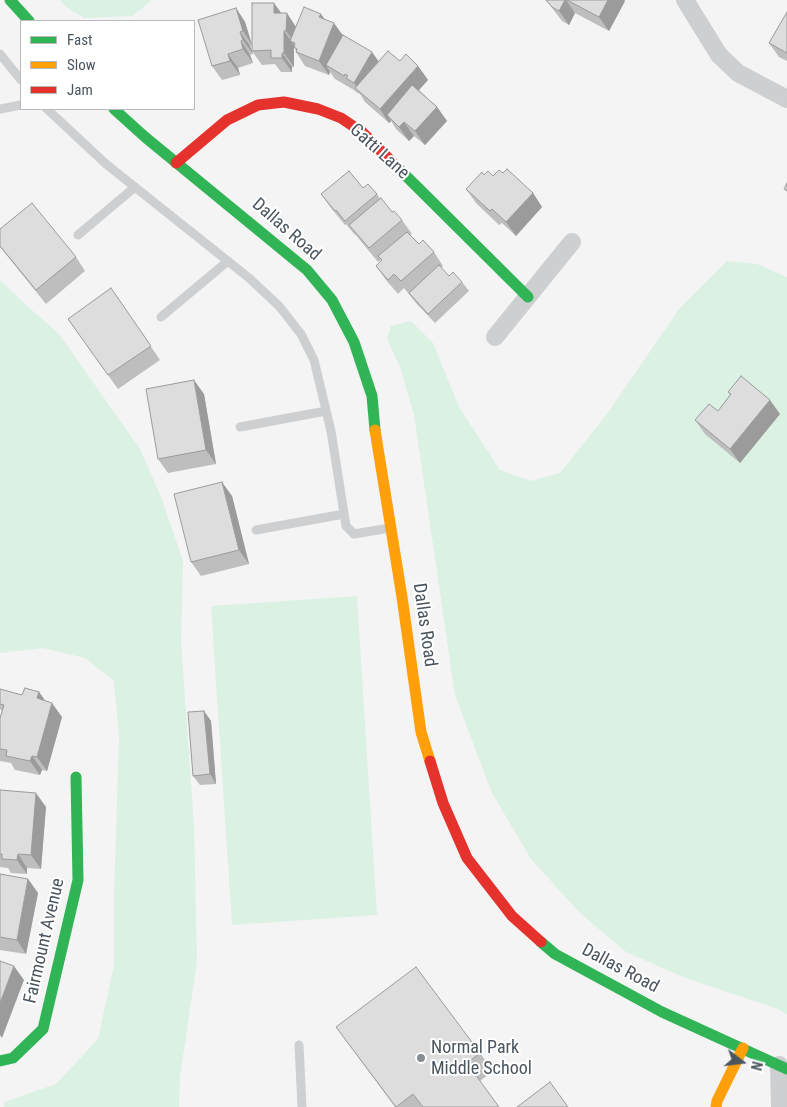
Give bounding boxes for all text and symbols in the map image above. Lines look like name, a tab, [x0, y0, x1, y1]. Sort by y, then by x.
legend	[20, 20, 195, 110]
text: Fast	[67, 31, 92, 49]
text: Slow	[67, 56, 96, 74]
text: Jam	[67, 81, 93, 99]
street label: Gatti Lane	[345, 120, 413, 184]
street label: Dallas Road	[247, 194, 325, 266]
street label: Dallas Road	[407, 582, 441, 668]
street label: Fairmount Avenue	[20, 876, 70, 1006]
street label: Dallas Road	[578, 940, 662, 998]
place label: Normal Park Middle School	[431, 1037, 532, 1080]
north arrow	[717, 1037, 767, 1087]
marker: Normal Park Middle School	[415, 1052, 427, 1064]
text: N	[748, 1060, 765, 1072]

